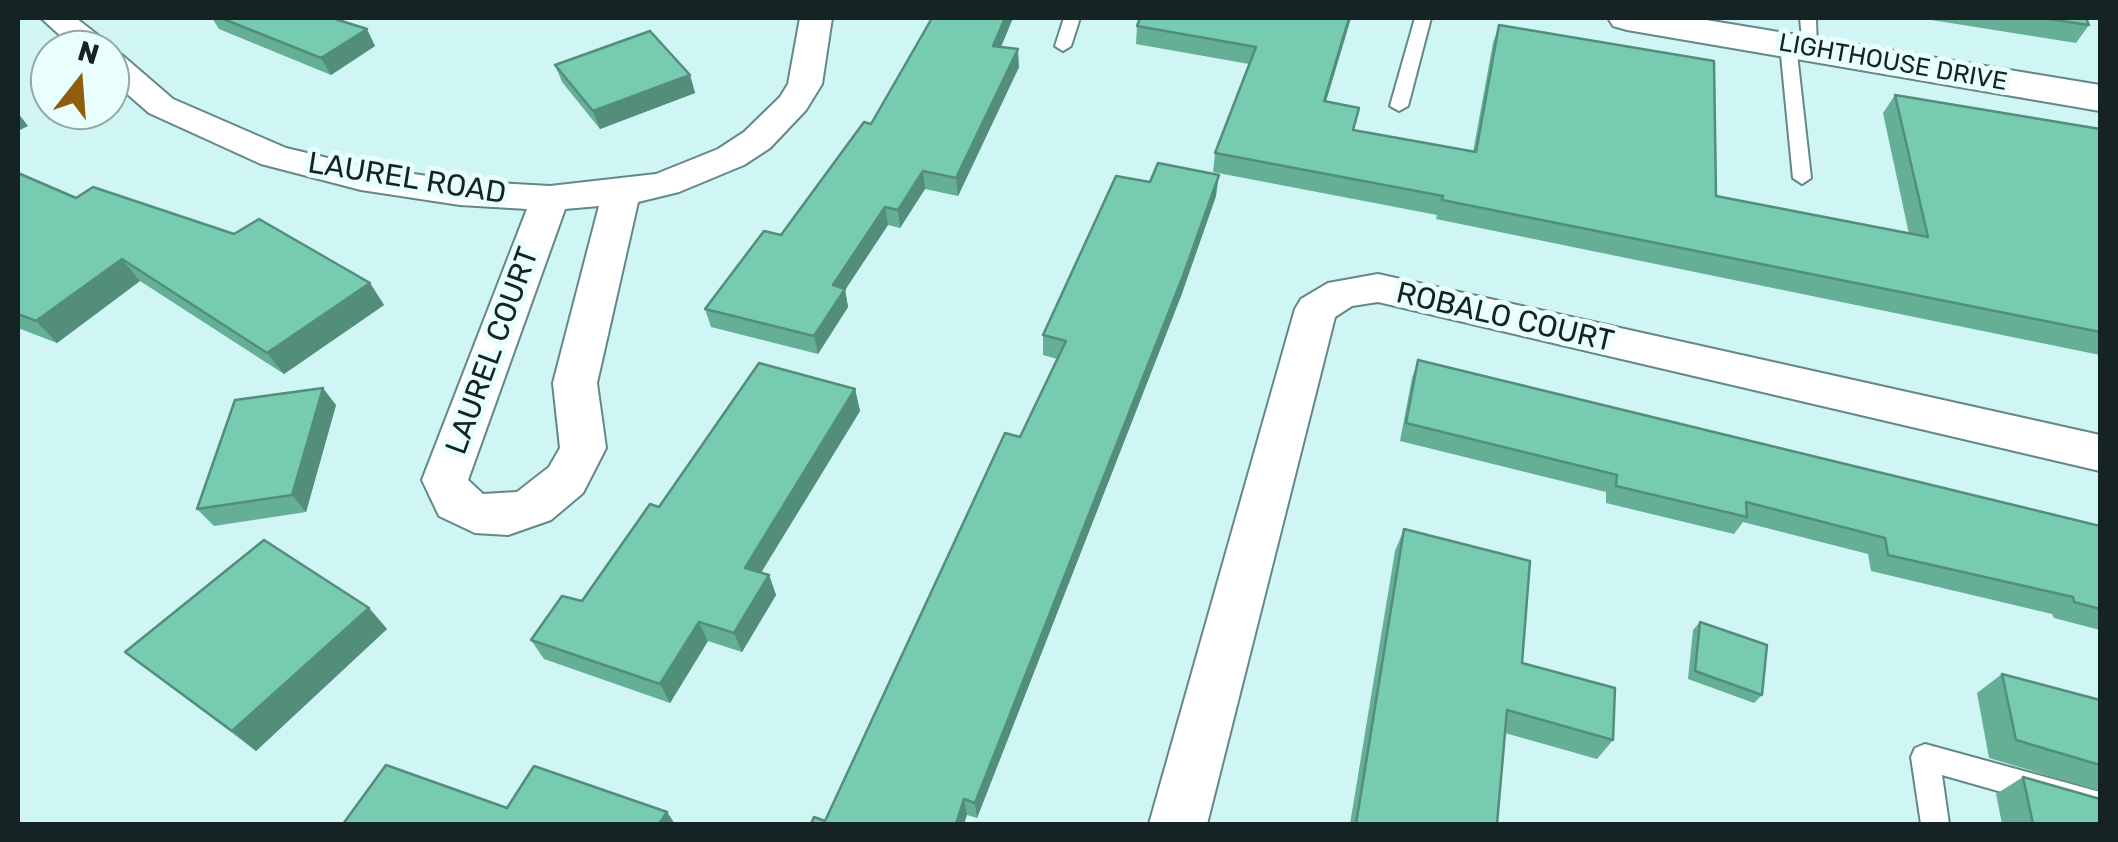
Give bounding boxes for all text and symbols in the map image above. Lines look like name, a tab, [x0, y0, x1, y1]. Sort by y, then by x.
street label: LIGHTHOUSE DRIVE	[1776, 28, 2010, 98]
north arrow	[30, 30, 130, 130]
text: N	[74, 34, 103, 71]
street label: LAUREL ROAD	[305, 146, 509, 212]
street label: LAUREL COURT	[439, 243, 547, 459]
street label: ROBALO COURT	[1393, 275, 1617, 361]

